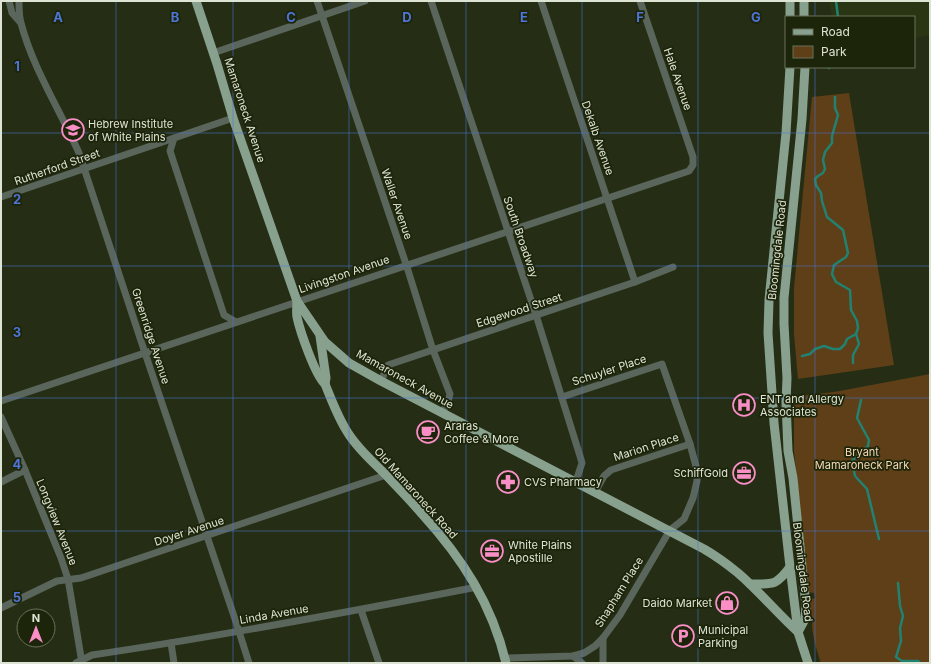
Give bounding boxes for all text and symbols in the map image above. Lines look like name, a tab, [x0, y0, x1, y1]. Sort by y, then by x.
text: A	[53, 9, 63, 25]
text: B	[171, 9, 180, 25]
text: C	[286, 9, 296, 25]
text: D	[402, 9, 412, 25]
text: E	[520, 9, 528, 25]
text: F	[636, 9, 644, 25]
text: G	[751, 9, 761, 25]
legend	[785, 16, 915, 68]
text: Road	[821, 24, 850, 39]
text: Park	[821, 44, 847, 59]
street label: Hale Avenue	[661, 46, 695, 112]
street label: Mamaroneck Avenue	[221, 56, 269, 164]
text: 1	[14, 58, 20, 74]
street label: Dekalb Avenue	[579, 99, 617, 177]
school or university icon: Hebrew Institute of White Plains	[60, 117, 86, 143]
place label: Hebrew Institute of White Plains	[88, 117, 173, 144]
street label: Rutherford Street	[12, 146, 102, 188]
street label: Waller Avenue	[378, 167, 416, 241]
text: 2	[13, 191, 21, 207]
street label: South Broadway	[500, 194, 542, 280]
street label: Bloomingdale Road	[765, 199, 789, 301]
street label: Livingston Avenue	[297, 252, 391, 296]
street label: Greenridge Avenue	[129, 286, 173, 386]
street label: Edgewood Street	[474, 289, 564, 330]
text: 3	[13, 324, 21, 340]
street label: Mamaroneck Avenue	[354, 346, 456, 412]
street label: Schuyler Place	[570, 351, 648, 389]
hospital icon: ENT and Allergy Associates	[731, 392, 757, 418]
place label: ENT and Allergy Associates	[760, 392, 844, 419]
cafe icon: Araras Coffee & More	[415, 419, 441, 445]
place label: Araras Coffee & More	[444, 419, 519, 446]
street label: Marion Place	[612, 430, 680, 464]
street label: Old Mamaroneck Road	[371, 444, 461, 542]
park label: Bryant Mamaroneck Park	[815, 445, 909, 472]
text: 4	[13, 456, 22, 472]
office icon: SchiffGold	[731, 460, 757, 486]
place label: SchiffGold	[674, 466, 728, 480]
pharmacy icon: CVS Pharmacy	[495, 469, 521, 495]
place label: CVS Pharmacy	[524, 475, 602, 489]
street label: Longview Avenue	[33, 477, 81, 567]
street label: Doyer Avenue	[152, 513, 226, 549]
street label: Bloomingdale Road	[790, 521, 816, 623]
office icon: White Plains Apostille	[479, 538, 505, 564]
place label: White Plains Apostille	[508, 538, 572, 565]
street label: Shapham Place	[592, 554, 646, 630]
text: 5	[13, 589, 21, 605]
shop icon: Daido Market	[714, 590, 740, 616]
place label: Daido Market	[643, 596, 712, 610]
street label: Linda Avenue	[238, 601, 310, 627]
north arrow	[16, 608, 56, 648]
text: N	[32, 611, 40, 625]
parking icon: Municipal Parking	[670, 623, 696, 649]
place label: Municipal Parking	[698, 623, 748, 650]

